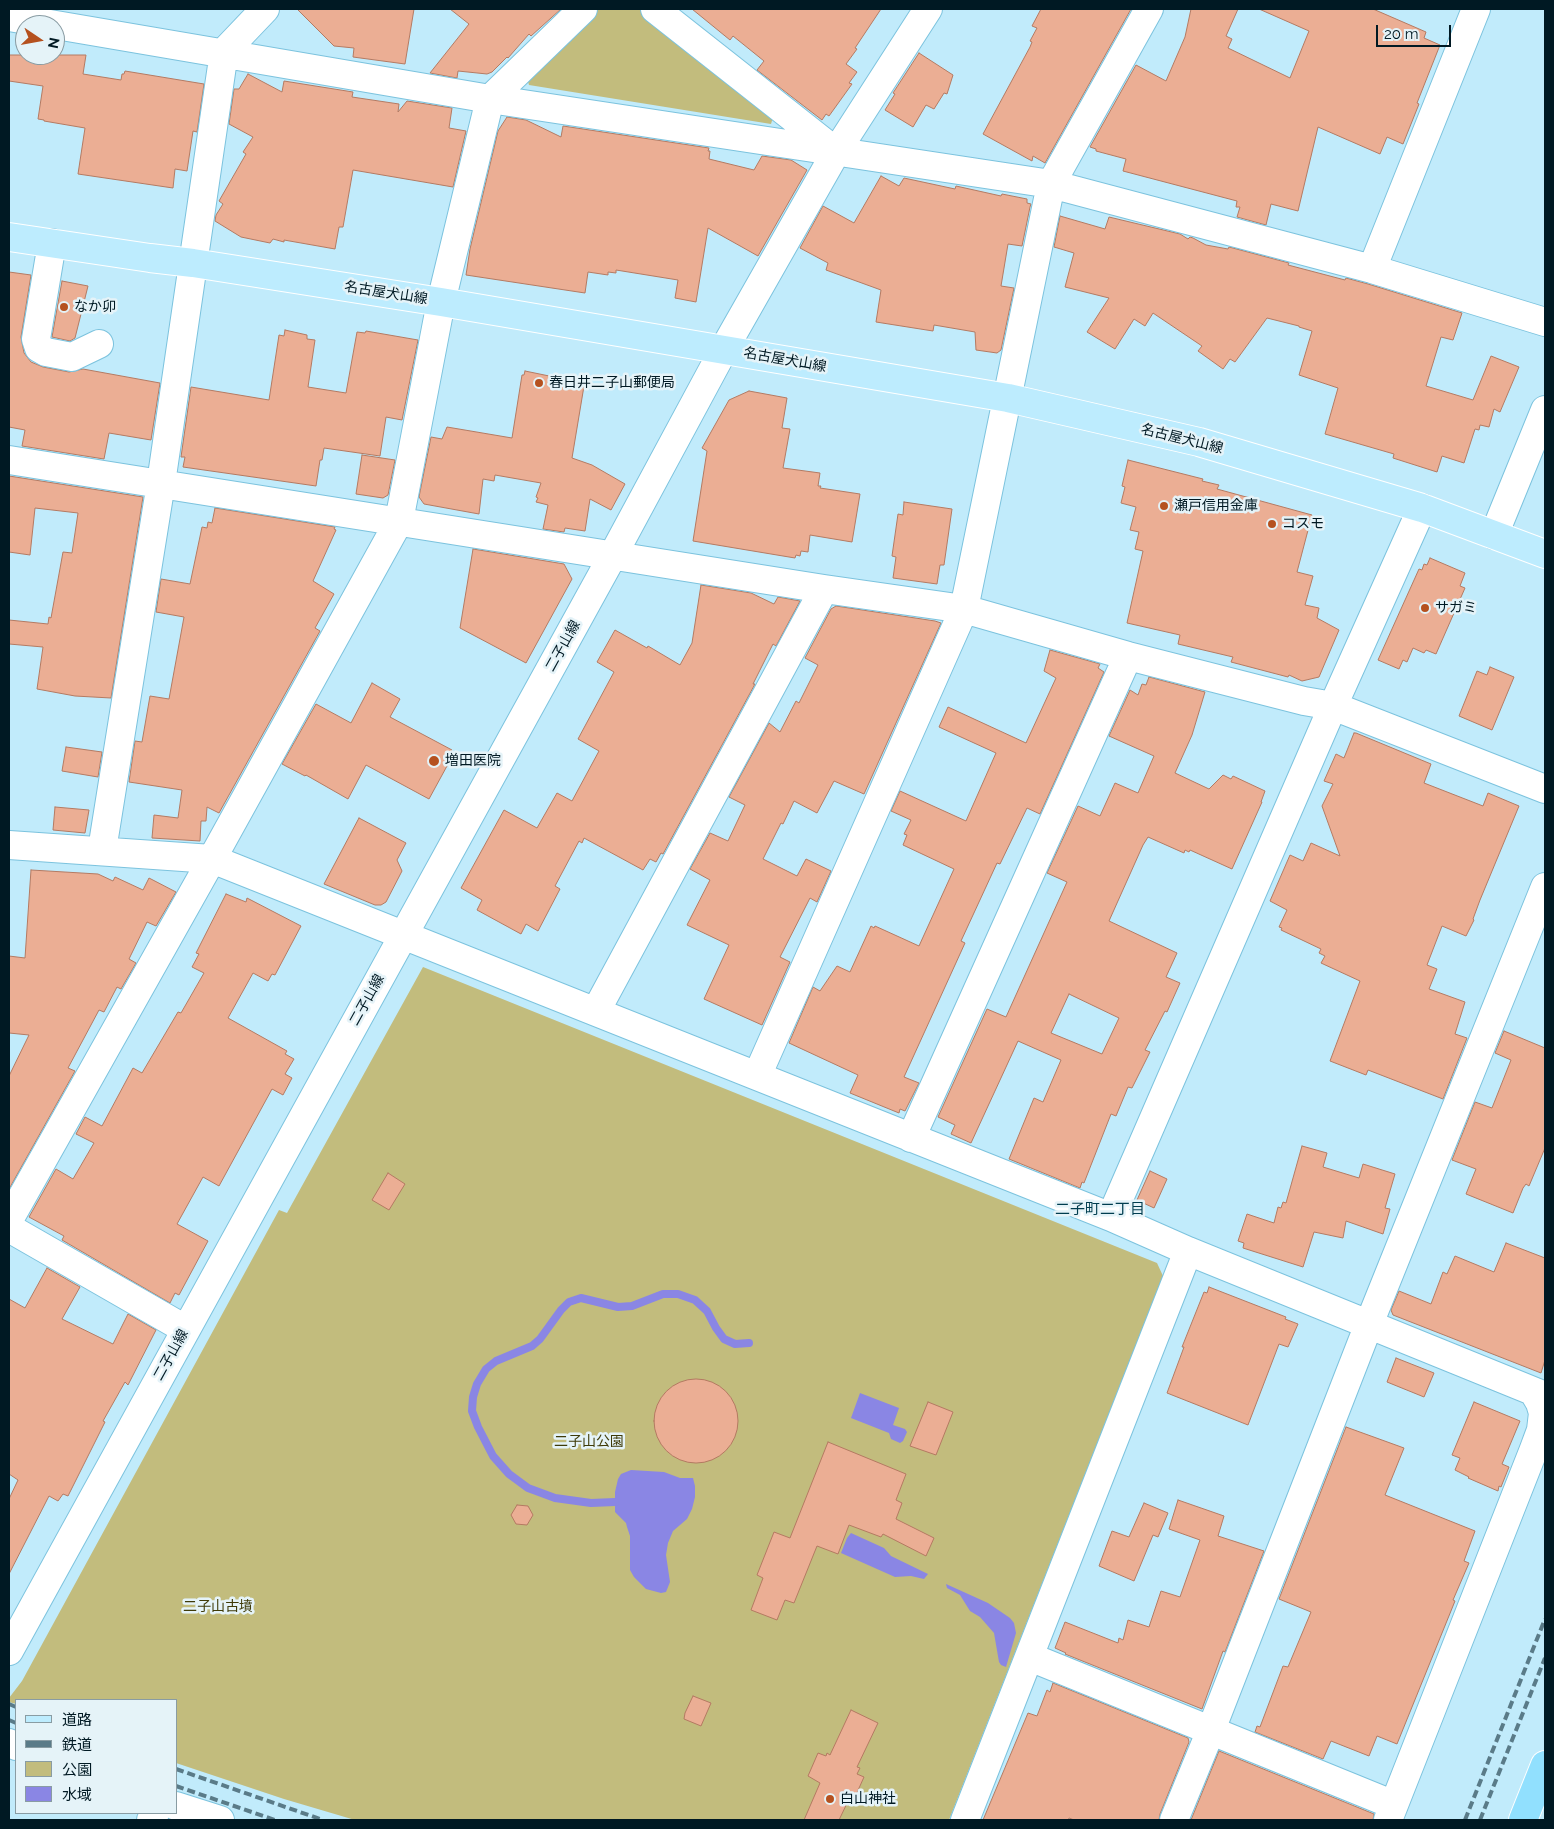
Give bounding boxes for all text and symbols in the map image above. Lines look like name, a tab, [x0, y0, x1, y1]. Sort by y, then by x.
north arrow	[15, 15, 65, 65]
scale bar	[1379, 15, 1454, 47]
text: 20 m	[1384, 25, 1419, 43]
text: N	[45, 36, 63, 50]
street label: 名古屋犬山線	[343, 278, 429, 308]
place label: なか卯	[74, 299, 116, 315]
marker: なか卯	[58, 301, 70, 313]
street label: 名古屋犬山線	[742, 344, 828, 376]
place label: 春日井二子山郵便局	[549, 375, 675, 391]
marker: 春日井二子山郵便局	[533, 377, 545, 389]
street label: 名古屋犬山線	[1139, 421, 1225, 457]
place label: 瀬戸信用金庫	[1174, 498, 1258, 514]
marker: 瀬戸信用金庫	[1158, 500, 1170, 512]
place label: コスモ	[1282, 516, 1324, 532]
marker: コスモ	[1266, 518, 1278, 530]
place label: サガミ	[1435, 600, 1477, 616]
marker: サガミ	[1419, 602, 1431, 614]
street label: 二子山線	[542, 617, 584, 675]
place label: 増田医院	[445, 753, 501, 769]
marker: 増田医院	[427, 754, 441, 768]
street label: 二子山線	[346, 971, 388, 1029]
district label: 二子町二丁目	[1055, 1200, 1145, 1218]
street label: 二子山線	[150, 1326, 192, 1384]
park label: 二子山公園	[554, 1434, 624, 1450]
park label: 二子山古墳	[183, 1599, 253, 1615]
legend	[15, 1699, 178, 1814]
text: 道路	[62, 1711, 92, 1729]
text: 鉄道	[62, 1736, 92, 1754]
text: 公園	[62, 1761, 92, 1779]
text: 水域	[62, 1786, 92, 1804]
place label: 白山神社	[840, 1791, 896, 1807]
marker: 白山神社	[824, 1793, 836, 1805]

